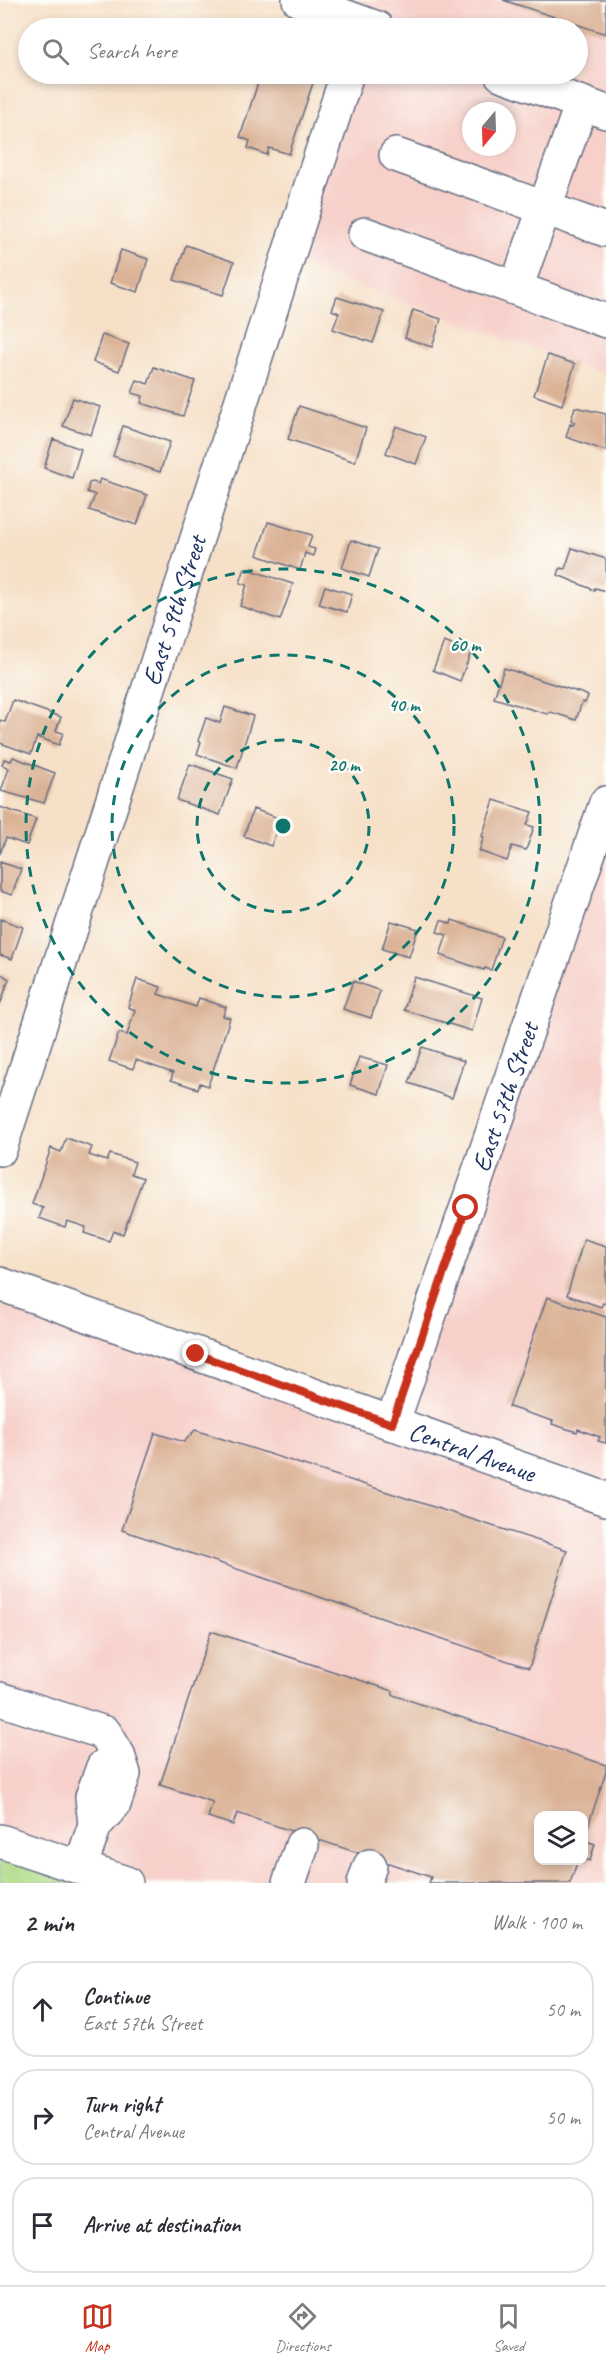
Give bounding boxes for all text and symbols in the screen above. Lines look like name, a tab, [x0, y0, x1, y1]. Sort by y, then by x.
search box	[18, 18, 588, 84]
icon: search	[39, 35, 72, 68]
text: Search here	[87, 37, 177, 65]
north arrow	[462, 102, 516, 156]
street label: East 59th Street	[134, 529, 214, 689]
text: 60 m	[449, 634, 482, 656]
text: 40 m	[389, 694, 421, 716]
text: 20 m	[329, 754, 361, 776]
centre of rings	[273, 816, 293, 836]
street label: East 57th Street	[464, 1016, 546, 1176]
route start	[452, 1194, 478, 1220]
route end	[182, 1340, 208, 1366]
street label: Central Avenue	[405, 1414, 541, 1490]
map controls	[534, 1811, 588, 1865]
button: layers	[534, 1811, 588, 1865]
text: 2 min	[24, 1906, 74, 1939]
text: Walk · 100 m	[492, 1910, 582, 1935]
text: Continue	[83, 1983, 149, 2011]
icon: ahead	[26, 1993, 59, 2026]
text: 50 m	[546, 1997, 580, 2022]
text: East 57th Street	[83, 2011, 202, 2036]
text: Turn right	[83, 2091, 160, 2119]
icon: right	[26, 2101, 59, 2134]
text: 50 m	[546, 2105, 580, 2130]
text: Central Avenue	[83, 2119, 184, 2144]
icon: arrive	[26, 2209, 59, 2242]
text: Arrive at destination	[83, 2211, 240, 2239]
tab: Map	[81, 2300, 114, 2356]
tab: Directions	[275, 2300, 331, 2356]
tab: Saved	[492, 2300, 525, 2356]

